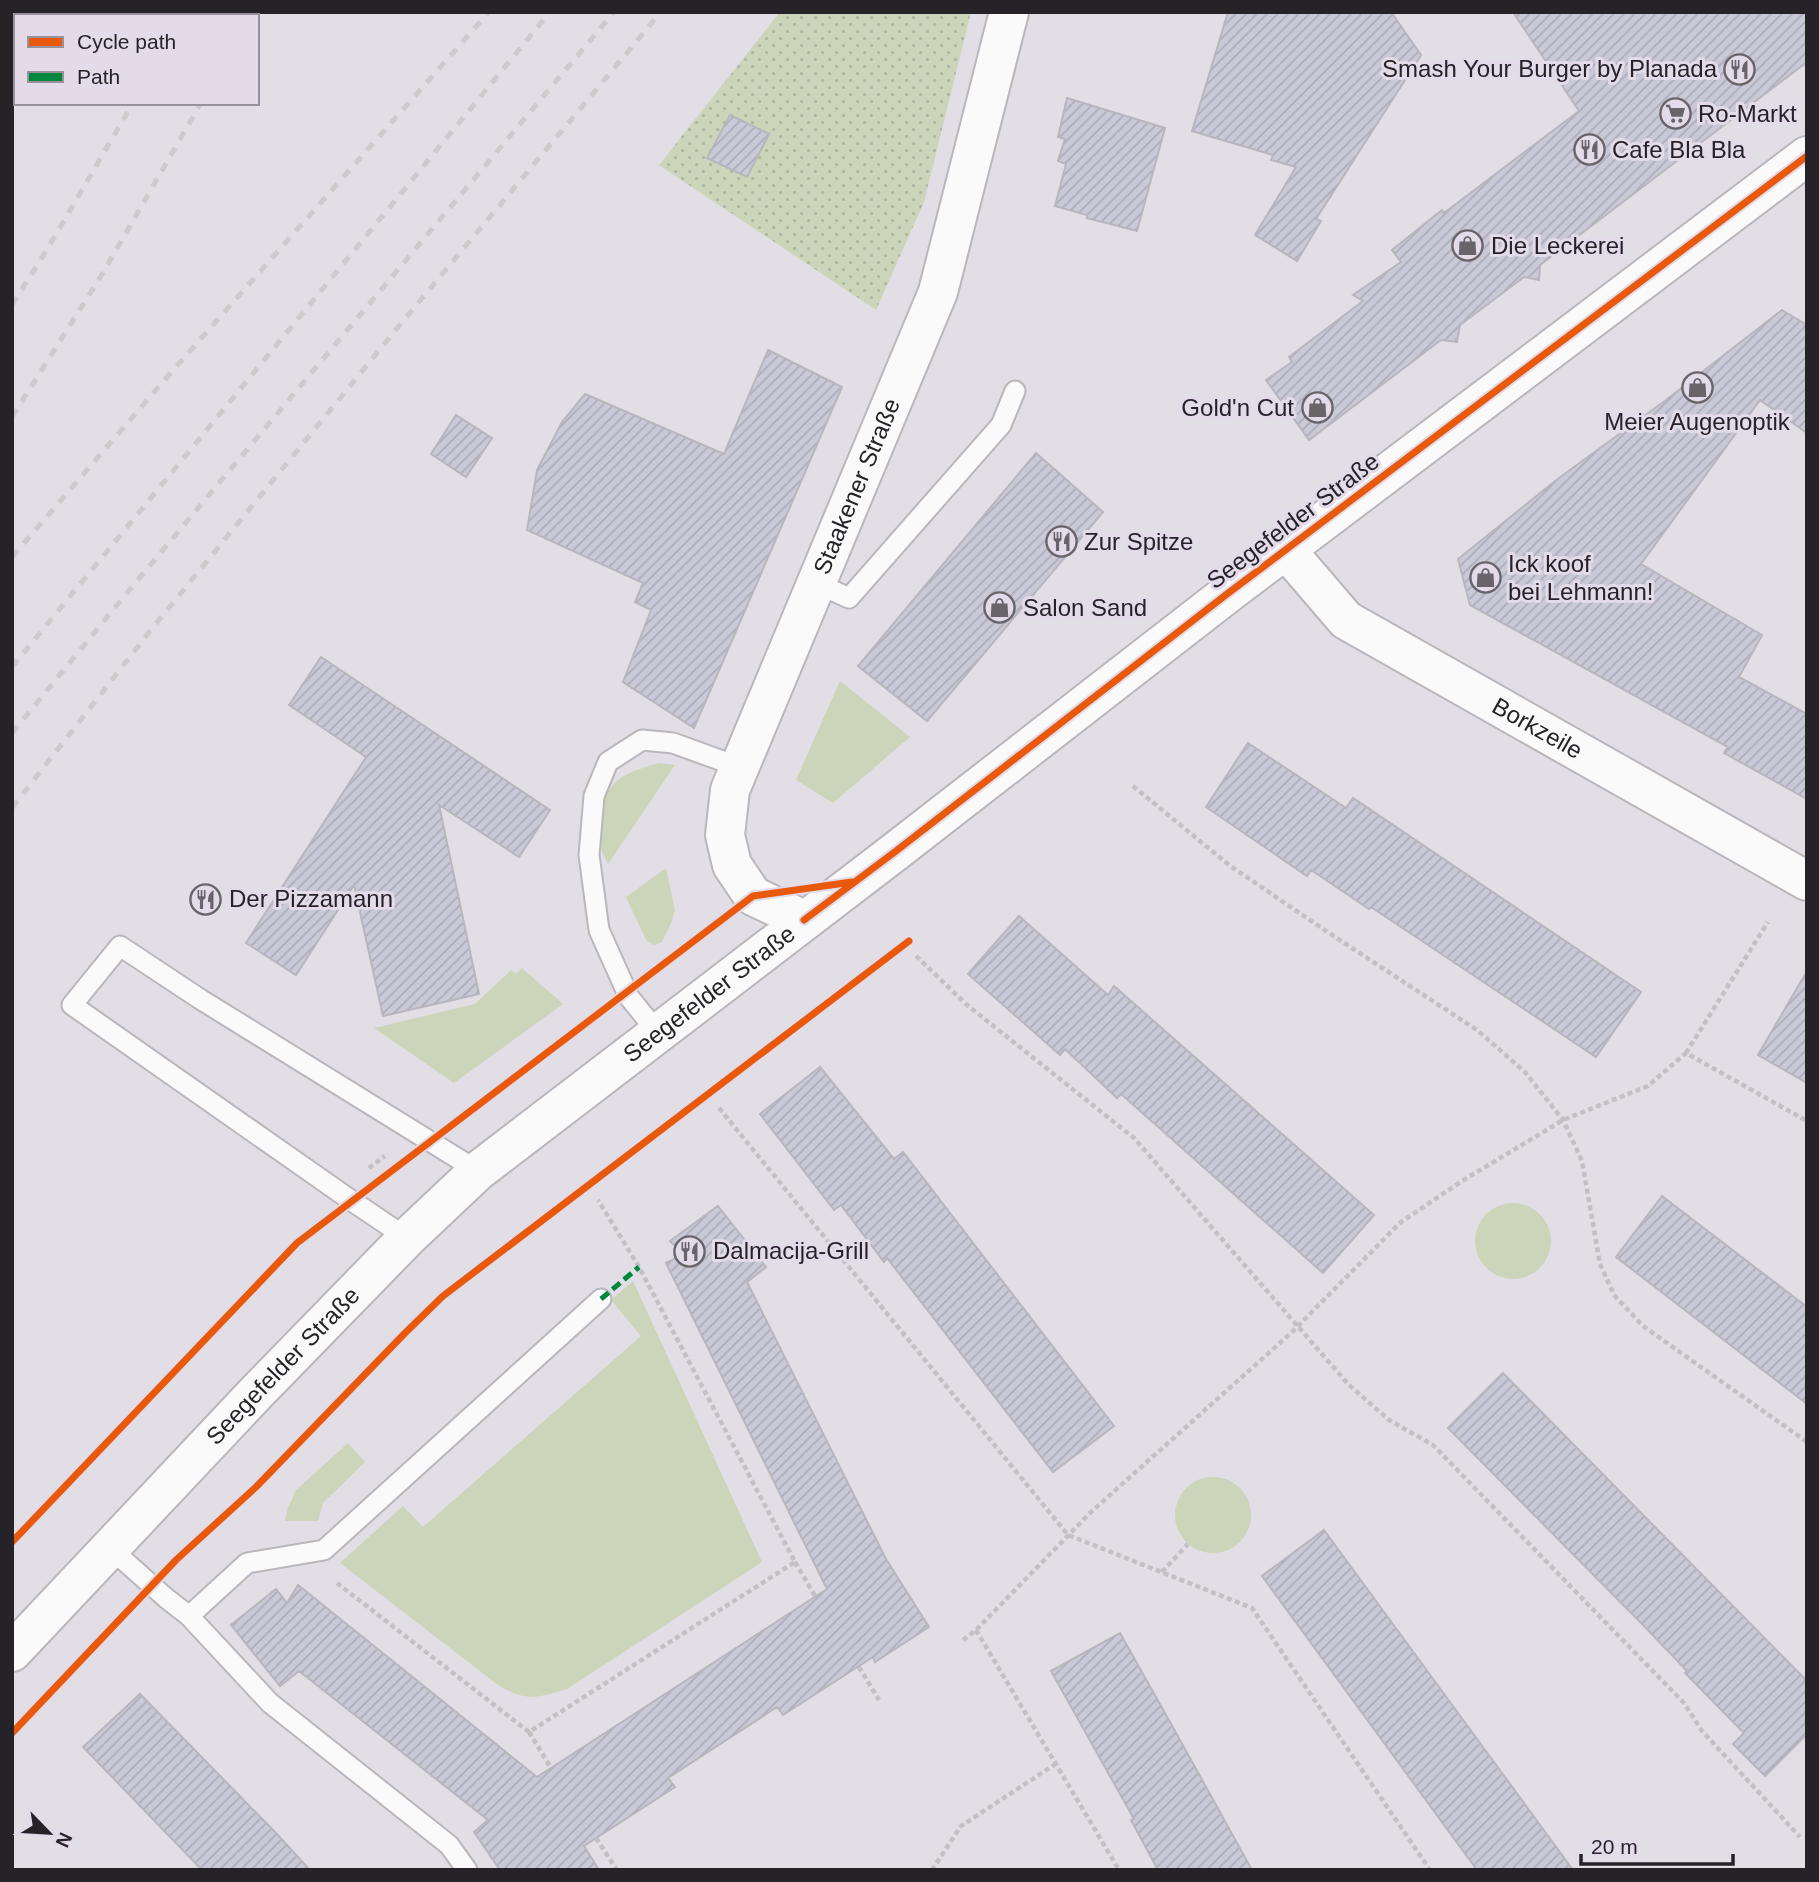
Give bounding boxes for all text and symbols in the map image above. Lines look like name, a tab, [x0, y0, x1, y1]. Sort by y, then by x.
legend	[14, 14, 259, 105]
text: Cycle path	[77, 30, 176, 53]
restaurant icon: Smash Your Burger by Planada	[1723, 52, 1757, 86]
place label: Smash Your Burger by Planada	[1382, 55, 1718, 82]
text: Path	[77, 65, 120, 88]
supermarket icon: Ro-Markt	[1658, 97, 1692, 131]
place label: Ro-Markt	[1698, 100, 1797, 127]
restaurant icon: Cafe Bla Bla	[1572, 133, 1606, 167]
place label: Cafe Bla Bla	[1612, 136, 1746, 163]
shop icon: Die Leckerei	[1451, 229, 1485, 263]
place label: Die Leckerei	[1491, 232, 1624, 259]
shop icon: Meier Augenoptik	[1680, 371, 1714, 405]
shop icon: Gold'n Cut	[1300, 391, 1334, 425]
street label: Staakener Straße	[808, 394, 905, 578]
place label: Gold'n Cut	[1181, 394, 1294, 421]
place label: Meier Augenoptik	[1604, 408, 1791, 435]
street label: Seegefelder Straße	[1201, 447, 1384, 594]
restaurant icon: Zur Spitze	[1044, 525, 1078, 559]
place label: Zur Spitze	[1084, 528, 1193, 555]
place label: Ick koof bei Lehmann!	[1508, 550, 1653, 605]
shop icon: Ick koof bei Lehmann!	[1468, 561, 1502, 595]
shop icon: Salon Sand	[983, 591, 1017, 625]
place label: Salon Sand	[1023, 594, 1147, 621]
street label: Borkzeile	[1488, 692, 1587, 764]
restaurant icon: Der Pizzamann	[189, 882, 223, 916]
place label: Der Pizzamann	[229, 885, 393, 912]
street label: Seegefelder Straße	[618, 920, 800, 1068]
restaurant icon: Dalmacija-Grill	[673, 1234, 707, 1268]
place label: Dalmacija-Grill	[713, 1237, 869, 1264]
street label: Seegefelder Straße	[201, 1281, 365, 1450]
north arrow	[14, 1798, 84, 1868]
scale bar	[1581, 1822, 1733, 1866]
text: N	[52, 1829, 76, 1851]
text: 20 m	[1591, 1835, 1638, 1858]

